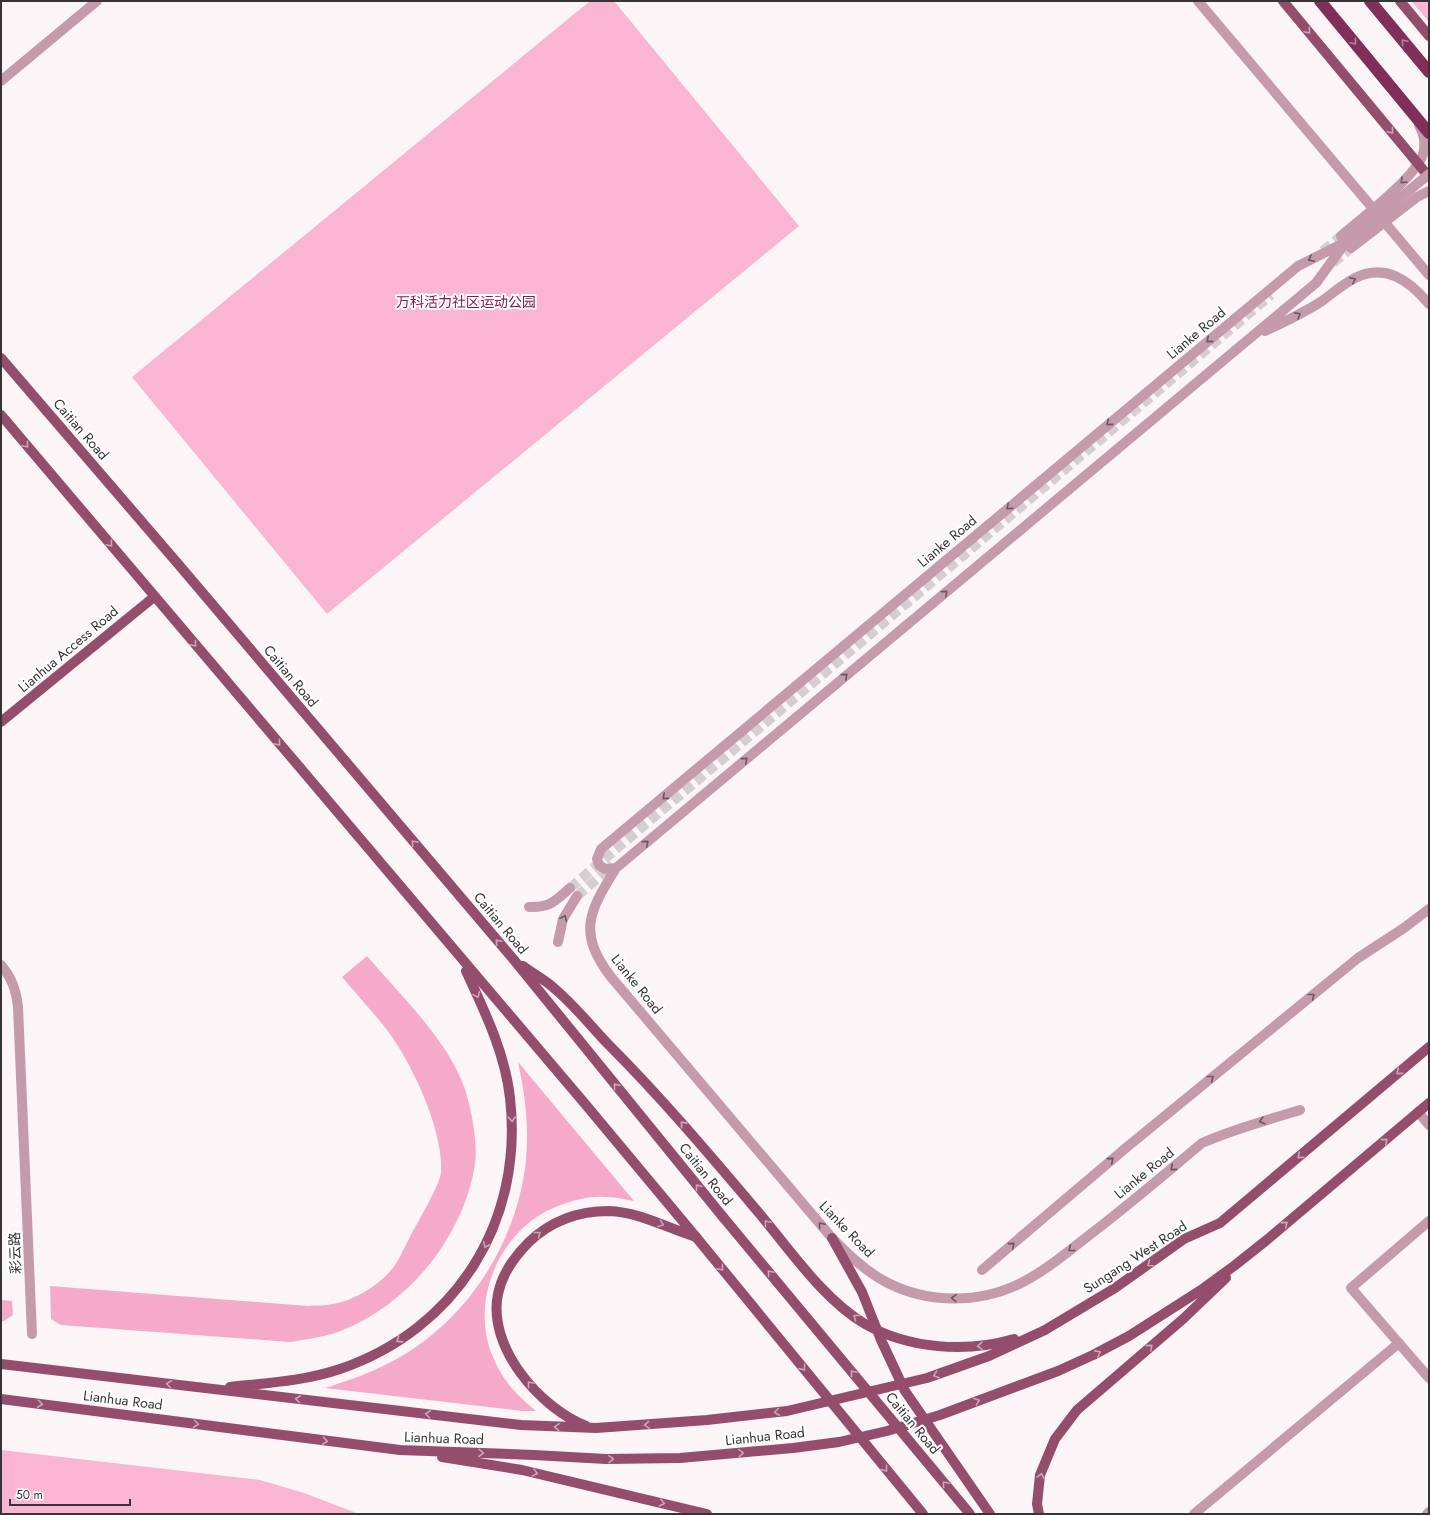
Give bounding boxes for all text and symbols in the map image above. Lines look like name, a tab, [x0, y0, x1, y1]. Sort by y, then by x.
one-way arrow	[1303, 26, 1310, 34]
one-way arrow	[1349, 37, 1356, 44]
one-way arrow	[1401, 39, 1408, 46]
one-way arrow	[1386, 126, 1393, 133]
one-way arrow	[1400, 176, 1408, 184]
one-way arrow	[1308, 255, 1315, 262]
one-way arrow	[1349, 277, 1356, 285]
park label: 万科活力社区运动公园	[396, 292, 536, 312]
street label: Lianke Road	[1162, 302, 1230, 364]
one-way arrow	[1294, 312, 1301, 319]
one-way arrow	[1206, 335, 1214, 342]
street label: Caitian Road	[49, 394, 113, 464]
one-way arrow	[1107, 419, 1114, 426]
one-way arrow	[22, 440, 29, 448]
one-way arrow	[1007, 502, 1014, 509]
street label: Lianke Road	[913, 510, 981, 572]
one-way arrow	[105, 540, 112, 547]
one-way arrow	[940, 590, 947, 597]
street label: Lianhua Access Road	[14, 601, 122, 697]
one-way arrow	[189, 639, 196, 646]
street label: Caitian Road	[259, 641, 323, 711]
one-way arrow	[840, 674, 848, 681]
one-way arrow	[273, 738, 280, 746]
one-way arrow	[741, 757, 748, 764]
one-way arrow	[662, 792, 669, 799]
one-way arrow	[412, 840, 419, 848]
one-way arrow	[641, 841, 648, 848]
street label: Caitian Road	[469, 888, 533, 958]
one-way arrow	[560, 914, 568, 921]
one-way arrow	[496, 939, 503, 947]
street label: Lianke Road	[607, 950, 667, 1018]
one-way arrow	[472, 991, 480, 999]
one-way arrow	[1308, 993, 1315, 1000]
one-way arrow	[1396, 1068, 1404, 1075]
one-way arrow	[1207, 1075, 1214, 1082]
one-way arrow	[614, 1083, 621, 1090]
one-way arrow	[507, 1116, 516, 1122]
one-way arrow	[1259, 1116, 1266, 1125]
one-way arrow	[680, 1121, 687, 1129]
street label: Caitian Road	[674, 1138, 738, 1210]
one-way arrow	[1380, 1138, 1387, 1145]
street label: Lianke Road	[1110, 1143, 1178, 1203]
one-way arrow	[1297, 1151, 1304, 1158]
one-way arrow	[1106, 1158, 1114, 1165]
one-way arrow	[1170, 1163, 1177, 1170]
one-way arrow	[696, 1184, 703, 1191]
street label: Lianke Road	[815, 1196, 879, 1262]
street label: Sungang West Road	[1079, 1216, 1191, 1298]
one-way arrow	[658, 1219, 665, 1227]
one-way arrow	[765, 1220, 772, 1227]
one-way arrow	[818, 1222, 825, 1230]
one-way arrow	[1281, 1222, 1288, 1229]
street label: 彩云路	[4, 1232, 26, 1274]
one-way arrow	[534, 1232, 541, 1239]
one-way arrow	[483, 1241, 491, 1249]
one-way arrow	[1007, 1242, 1015, 1249]
one-way arrow	[1069, 1245, 1076, 1252]
one-way arrow	[1147, 1259, 1154, 1266]
one-way arrow	[716, 1263, 723, 1270]
one-way arrow	[768, 1271, 775, 1278]
one-way arrow	[951, 1294, 957, 1303]
one-way arrow	[853, 1315, 860, 1322]
one-way arrow	[396, 1335, 403, 1343]
one-way arrow	[977, 1341, 983, 1350]
one-way arrow	[1145, 1345, 1153, 1352]
one-way arrow	[1093, 1350, 1101, 1358]
one-way arrow	[798, 1364, 805, 1371]
one-way arrow	[932, 1370, 939, 1378]
one-way arrow	[851, 1371, 858, 1378]
one-way arrow	[166, 1380, 172, 1389]
one-way arrow	[528, 1381, 535, 1389]
street label: Lianhua Road	[82, 1385, 164, 1415]
street label: Caitian Road	[881, 1388, 945, 1458]
one-way arrow	[295, 1395, 302, 1404]
one-way arrow	[973, 1397, 980, 1405]
one-way arrow	[37, 1399, 43, 1408]
one-way arrow	[774, 1407, 780, 1416]
one-way arrow	[425, 1410, 431, 1419]
one-way arrow	[193, 1419, 199, 1428]
one-way arrow	[644, 1420, 651, 1429]
one-way arrow	[554, 1422, 560, 1431]
street label: Lianhua Road	[724, 1422, 806, 1450]
street label: Lianhua Road	[404, 1427, 484, 1449]
one-way arrow	[322, 1436, 328, 1445]
one-way arrow	[478, 1449, 484, 1457]
one-way arrow	[738, 1449, 744, 1458]
one-way arrow	[608, 1455, 614, 1463]
one-way arrow	[881, 1464, 888, 1471]
one-way arrow	[532, 1469, 539, 1477]
one-way arrow	[1036, 1472, 1045, 1479]
scale bar	[10, 1481, 130, 1507]
one-way arrow	[943, 1481, 950, 1489]
text: 50 m	[16, 1486, 43, 1504]
one-way arrow	[659, 1499, 665, 1507]

